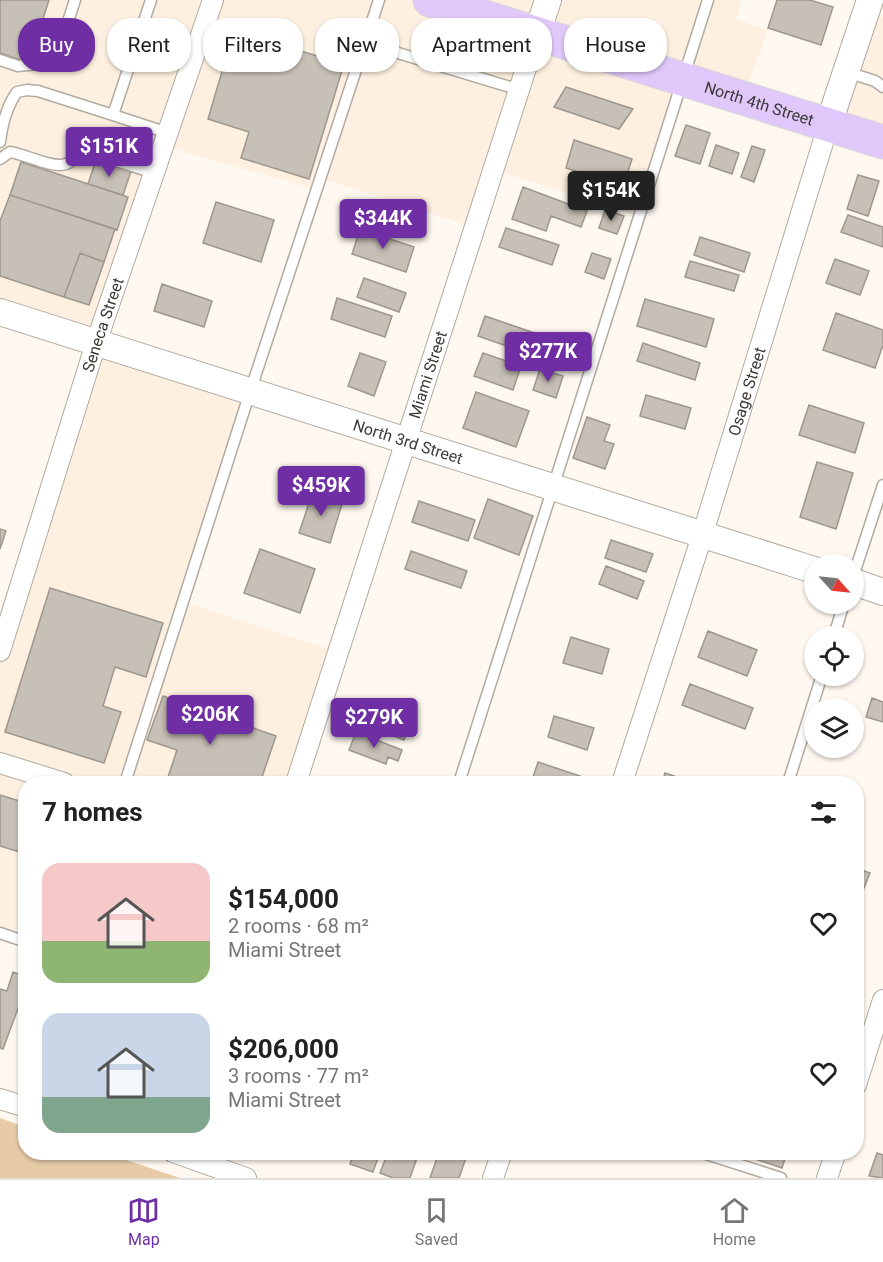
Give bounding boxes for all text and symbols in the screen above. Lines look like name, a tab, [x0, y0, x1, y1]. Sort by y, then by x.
chip: Buy	[18, 18, 95, 72]
chip: Rent	[107, 18, 191, 72]
chip: Filters	[203, 18, 303, 72]
chip: New	[315, 18, 399, 72]
chip: Apartment	[411, 18, 552, 72]
chip: House	[564, 18, 667, 72]
street label: North 4th Street	[702, 78, 816, 130]
pin: $151K	[67, 127, 151, 178]
text: $151K	[80, 134, 138, 158]
pin: $154K	[569, 171, 653, 222]
text: $154K	[582, 178, 640, 202]
pin: $344K	[341, 199, 425, 250]
text: $344K	[354, 206, 412, 230]
street label: Seneca Street	[79, 275, 128, 375]
street label: Miami Street	[405, 329, 451, 421]
pin: $277K	[506, 332, 590, 383]
text: $277K	[519, 339, 577, 363]
street label: Osage Street	[724, 345, 770, 438]
street label: North 3rd Street	[351, 416, 465, 468]
pin: $459K	[279, 466, 363, 517]
text: $459K	[292, 473, 350, 497]
north arrow	[804, 554, 864, 614]
map controls	[804, 554, 864, 758]
button: locate	[804, 626, 864, 686]
pin: $206K	[168, 695, 252, 746]
pin: $279K	[332, 698, 416, 749]
button: layers	[804, 698, 864, 758]
text: $206K	[181, 702, 239, 726]
text: $279K	[345, 705, 403, 729]
icon: filters	[807, 796, 840, 829]
text: 7 homes	[42, 797, 143, 827]
text: $154,000	[228, 884, 339, 914]
icon: home	[90, 887, 162, 959]
icon: heart	[807, 907, 840, 940]
text: 2 rooms · 68 m²	[228, 914, 369, 938]
text: Miami Street	[228, 938, 341, 962]
text: $206,000	[228, 1034, 339, 1064]
icon: home	[90, 1037, 162, 1109]
icon: heart	[807, 1057, 840, 1090]
text: 3 rooms · 77 m²	[228, 1064, 369, 1088]
text: Miami Street	[228, 1088, 341, 1112]
tab: Map	[127, 1194, 160, 1249]
tab: Saved	[415, 1194, 458, 1249]
tab: Home	[713, 1194, 756, 1249]

